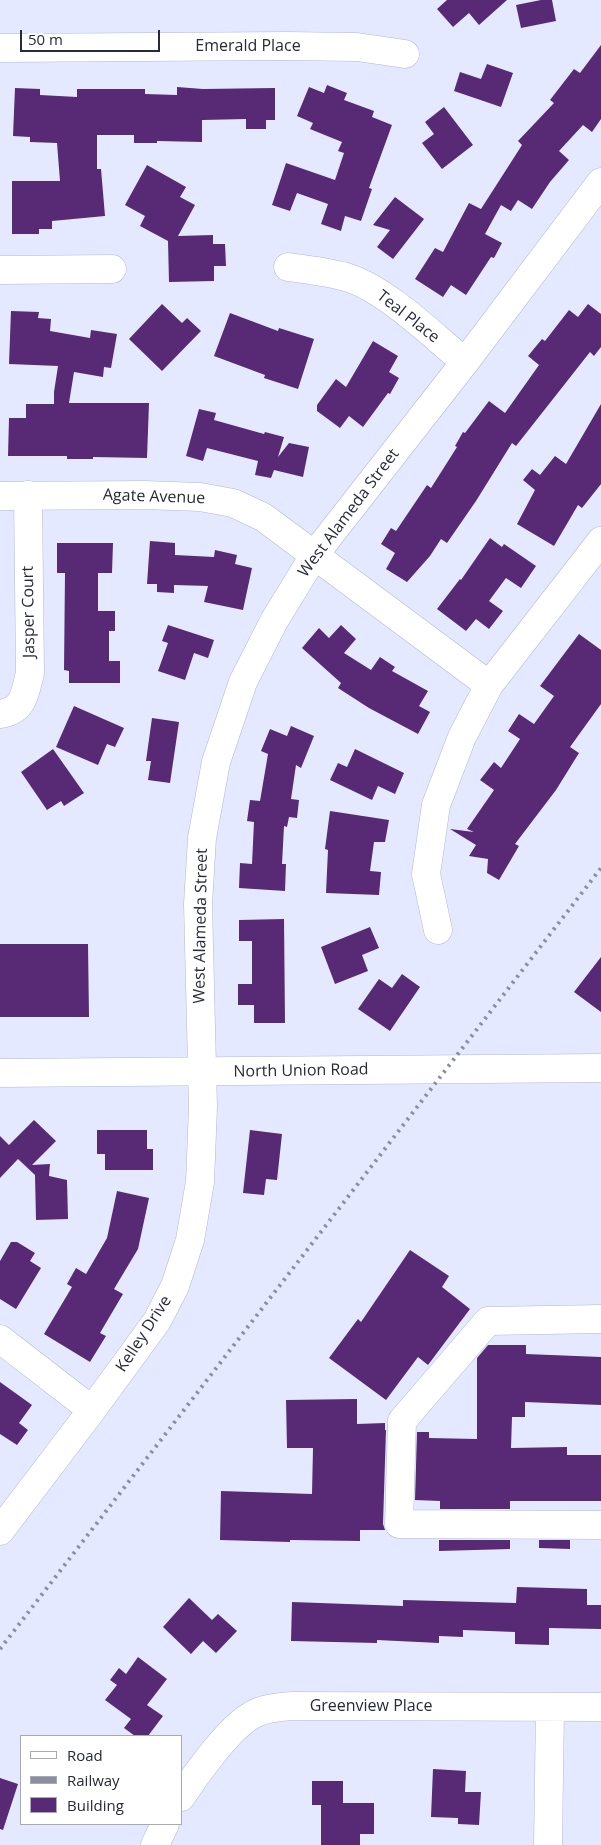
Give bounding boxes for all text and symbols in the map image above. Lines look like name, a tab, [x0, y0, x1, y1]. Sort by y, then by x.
scale bar	[22, 20, 162, 52]
text: 50 m	[28, 29, 63, 49]
street label: Emerald Place	[195, 36, 301, 56]
street label: Teal Place	[373, 287, 443, 347]
street label: West Alameda Street	[295, 445, 403, 581]
street label: Agate Avenue	[103, 486, 205, 508]
street label: Jasper Court	[19, 566, 39, 658]
street label: West Alameda Street	[190, 848, 212, 1004]
street label: North Union Road	[233, 1060, 369, 1082]
street label: Kelley Drive	[112, 1292, 176, 1376]
street label: Greenview Place	[310, 1696, 432, 1716]
legend	[20, 1735, 182, 1825]
text: Road	[67, 1745, 103, 1765]
text: Railway	[67, 1770, 120, 1790]
text: Building	[67, 1795, 124, 1815]

